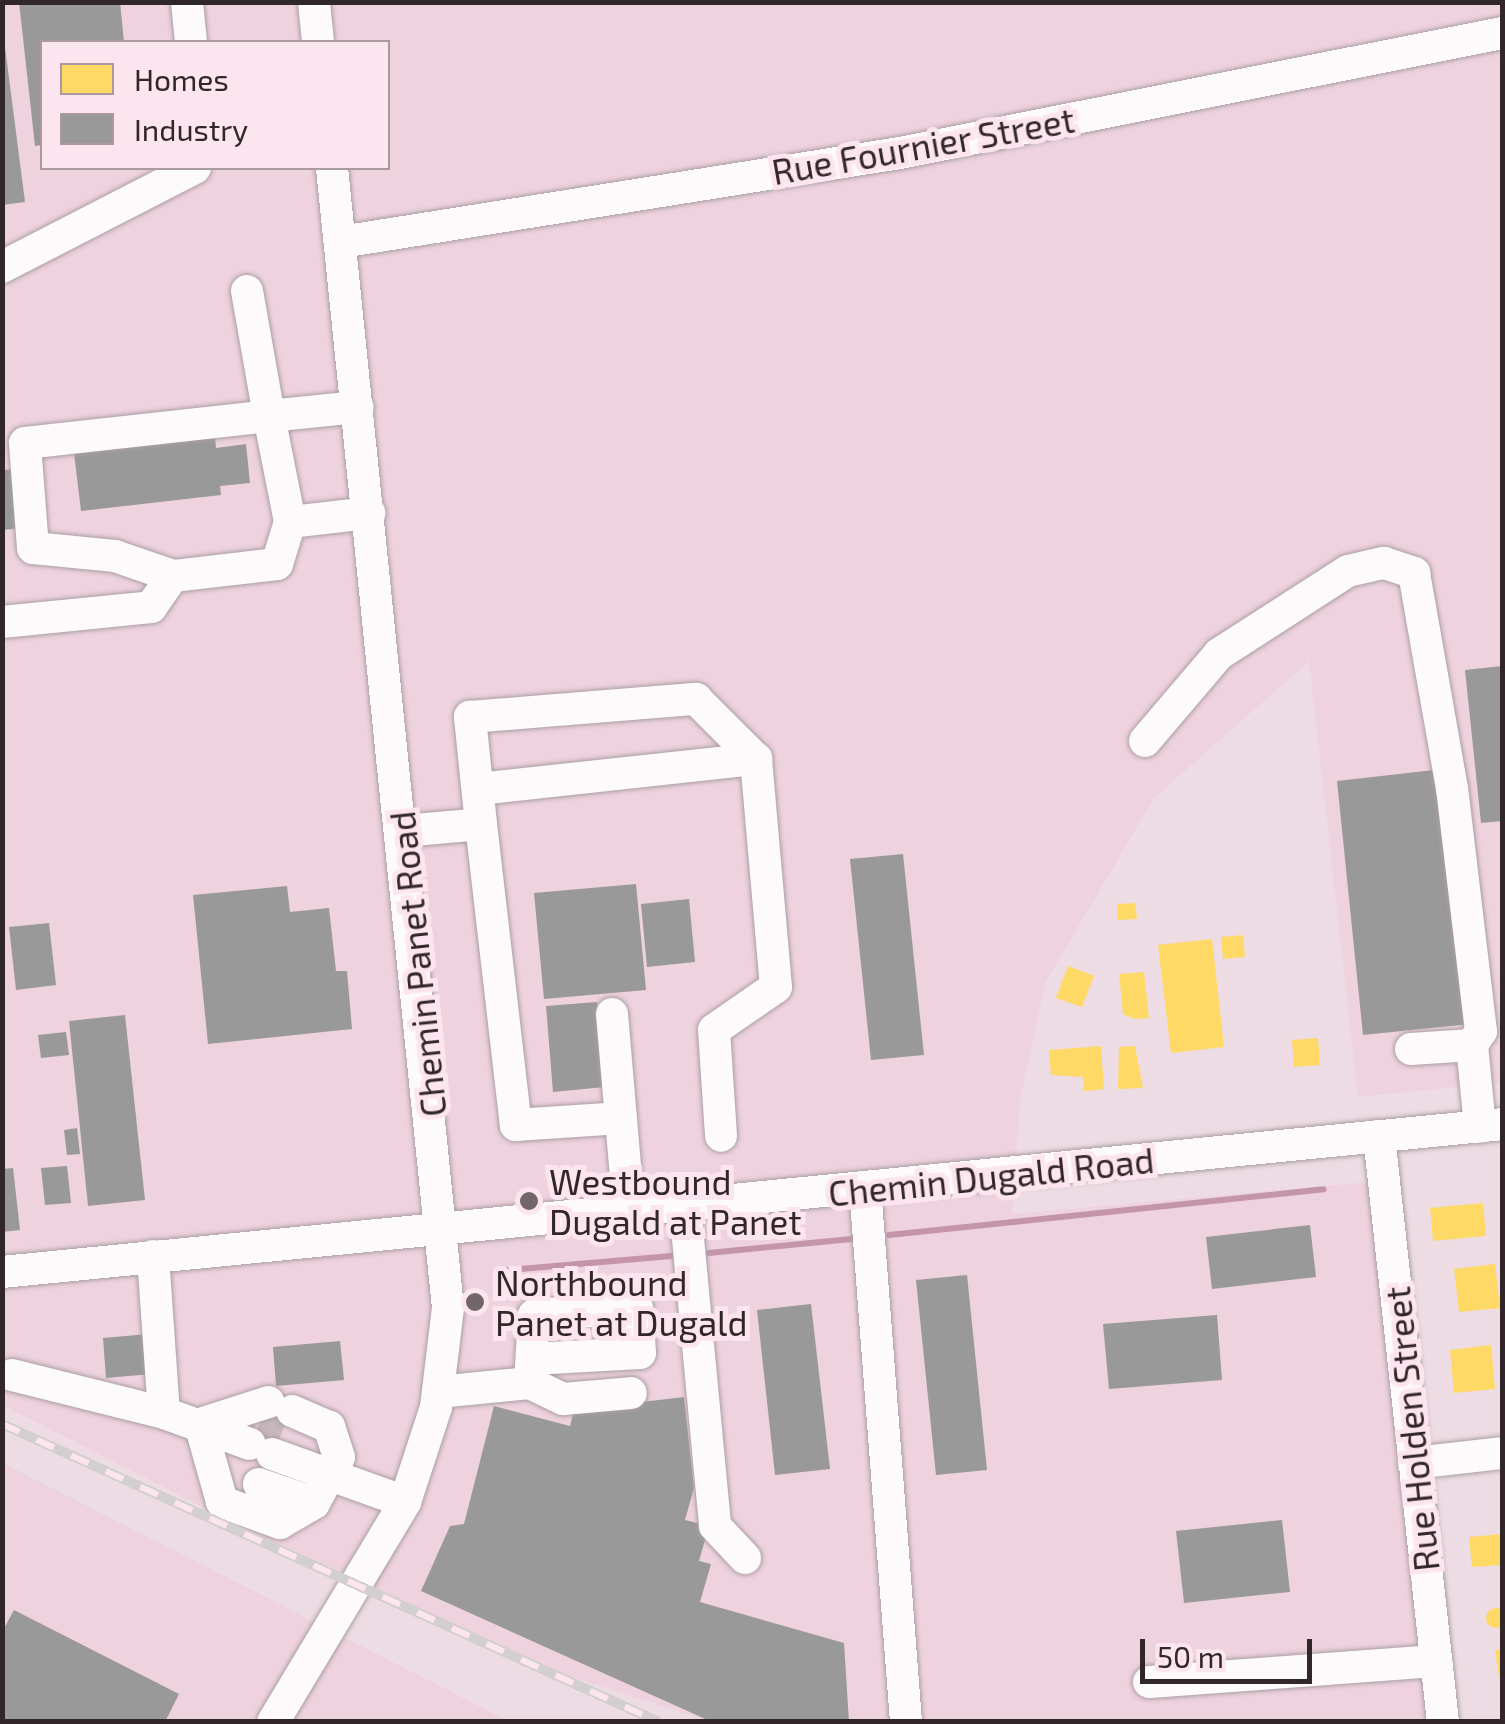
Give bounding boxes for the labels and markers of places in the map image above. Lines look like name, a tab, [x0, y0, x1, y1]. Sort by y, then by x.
place label: Westbound Dugald at Panet	[549, 1160, 802, 1242]
marker: Westbound Dugald at Panet	[518, 1190, 540, 1212]
place label: Northbound Panet at Dugald	[495, 1261, 748, 1343]
marker: Northbound Panet at Dugald	[464, 1291, 486, 1313]

